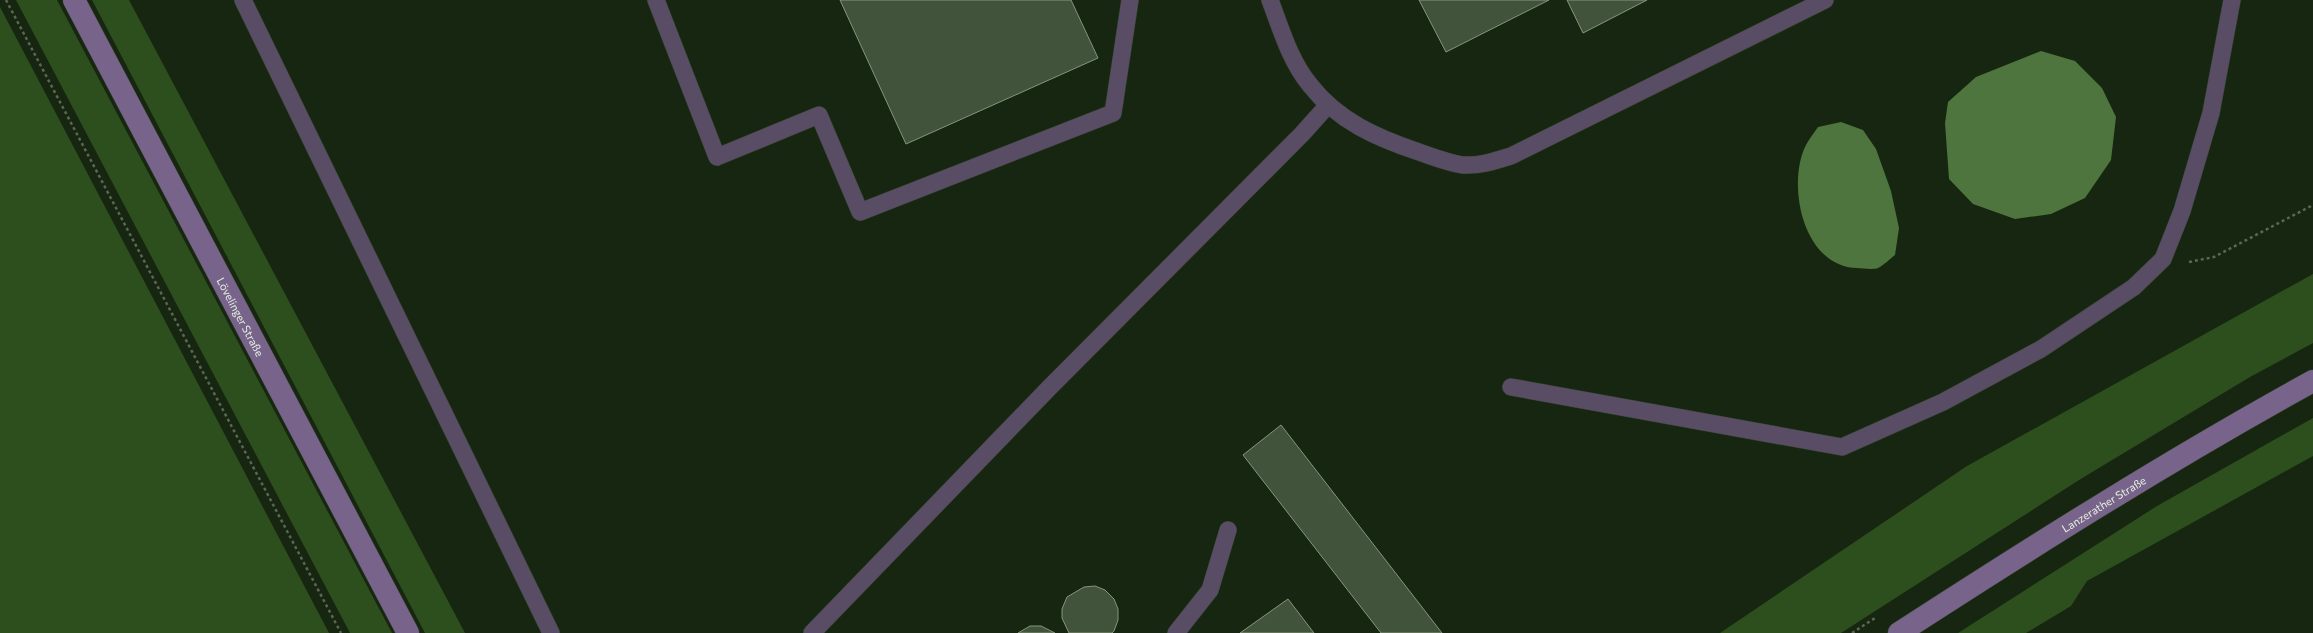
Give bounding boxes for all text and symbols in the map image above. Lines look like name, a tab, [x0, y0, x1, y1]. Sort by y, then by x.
street label: Lövelinger Straße	[215, 275, 267, 359]
street label: Lanzerather Straße	[2059, 473, 2148, 534]

